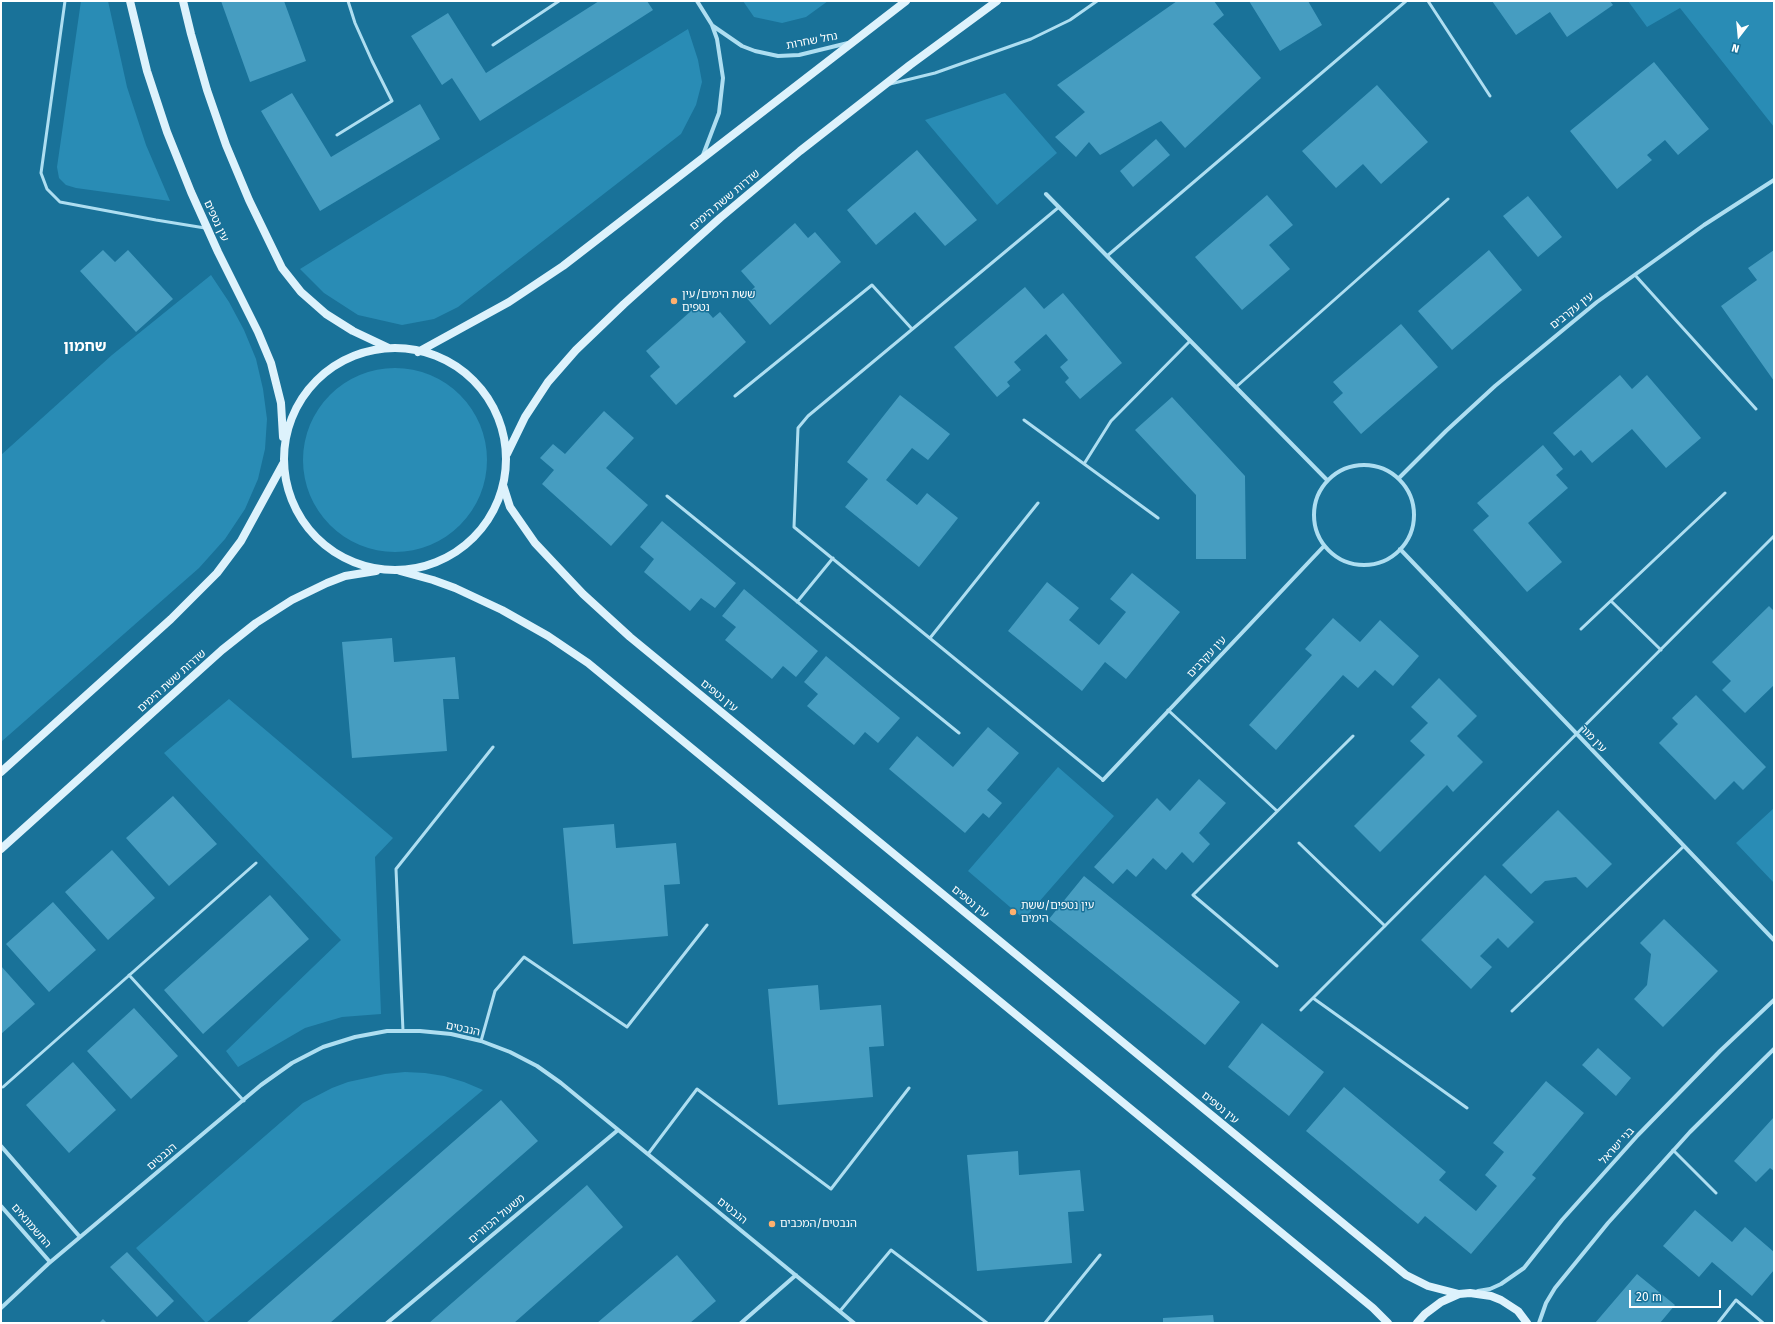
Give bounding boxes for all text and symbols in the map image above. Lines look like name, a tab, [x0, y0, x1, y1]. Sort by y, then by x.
north arrow	[1719, 16, 1759, 56]
street label: נחל שחרות	[785, 30, 839, 52]
text: N	[1730, 41, 1741, 55]
street label: שדרות ששת הימים	[687, 167, 763, 233]
street label: עין נטפים	[201, 198, 231, 244]
place label: ששת הימים/עין נטפים	[682, 288, 755, 314]
street label: עין עקרבים	[1548, 290, 1596, 332]
marker: ששת הימים/עין נטפים	[669, 296, 679, 306]
district label: שחמון	[63, 338, 107, 356]
street label: עין עקרבים	[1185, 634, 1229, 680]
street label: שדרות ששת הימים	[135, 647, 209, 715]
street label: עין נטפים	[698, 677, 740, 715]
street label: עין מור	[1577, 723, 1609, 755]
street label: עין נטפים	[949, 883, 991, 921]
place label: עין נטפים/ששת הימים	[1021, 899, 1094, 925]
marker: עין נטפים/ששת הימים	[1008, 907, 1018, 917]
street label: הנבטים	[445, 1019, 481, 1039]
street label: עין נטפים	[1199, 1089, 1241, 1127]
street label: בני ישראל	[1597, 1124, 1637, 1168]
street label: הנבטים	[144, 1141, 180, 1173]
street label: משעול הכוזרים	[466, 1192, 528, 1246]
street label: הנבטים	[714, 1195, 750, 1227]
street label: החשמונאים	[8, 1201, 54, 1251]
place label: הנבטים/המכבים	[780, 1217, 857, 1231]
marker: הנבטים/המכבים	[767, 1219, 777, 1229]
scale bar	[1631, 1282, 1723, 1308]
text: 20 m	[1636, 1290, 1662, 1304]

